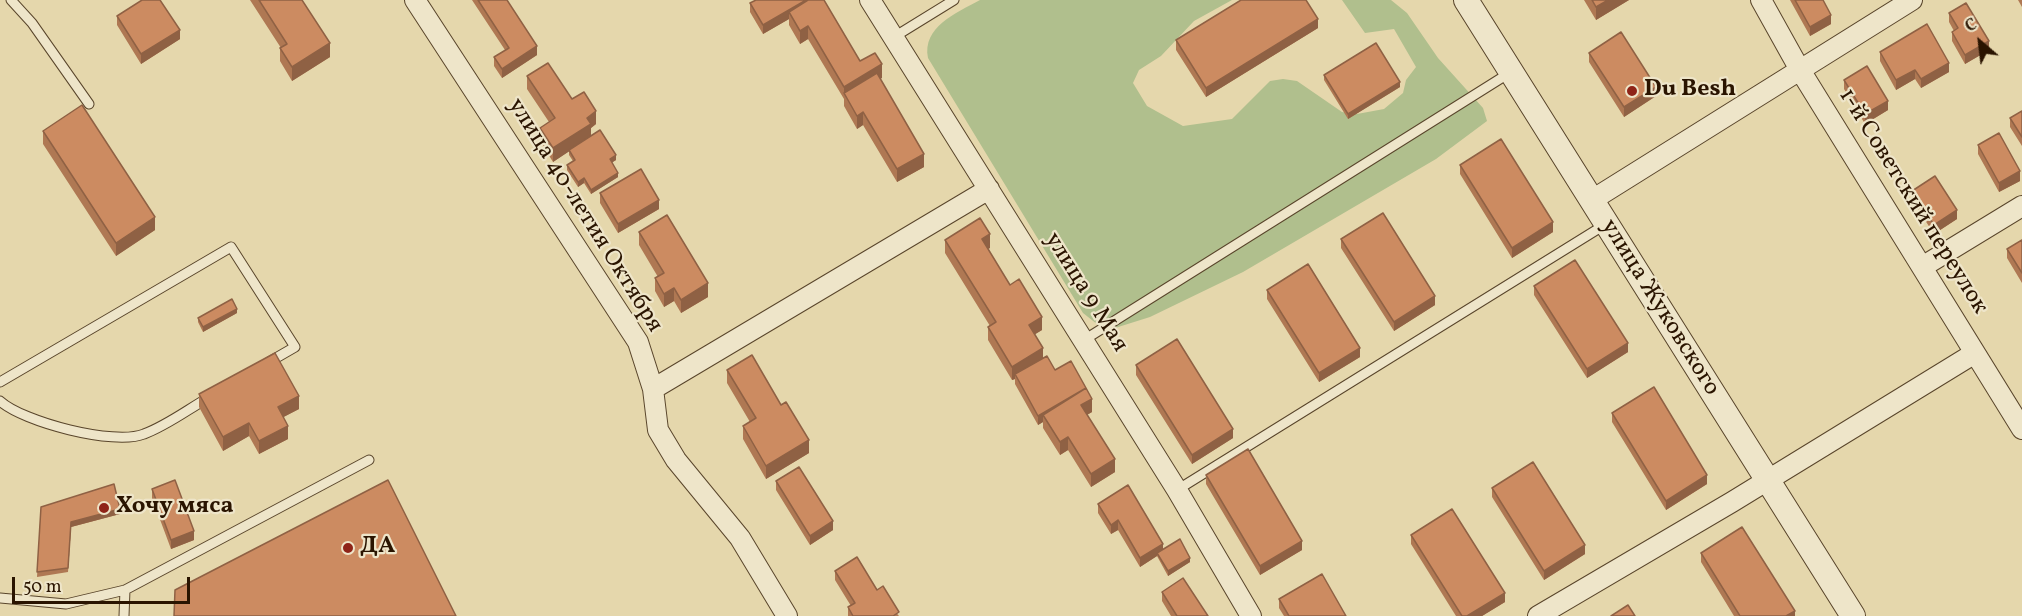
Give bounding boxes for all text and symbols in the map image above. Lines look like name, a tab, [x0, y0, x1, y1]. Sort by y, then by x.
north arrow	[1950, 12, 2010, 72]
text: С	[1962, 14, 1981, 38]
place label: Du Besh	[1644, 77, 1736, 105]
marker: Du Besh	[1625, 84, 1639, 98]
street label: 1-й Советский переулок	[1831, 84, 1993, 320]
street label: улица 40-летия Октября	[500, 94, 668, 338]
street label: улица Жуковского	[1593, 214, 1725, 402]
street label: улица 9 Мая	[1037, 228, 1133, 358]
place label: Хочу мяса	[116, 494, 234, 522]
marker: Хочу мяса	[97, 501, 111, 515]
place label: ДА	[360, 534, 395, 562]
marker: ДА	[341, 541, 355, 555]
scale bar	[15, 565, 194, 603]
text: 50 m	[23, 575, 62, 600]

